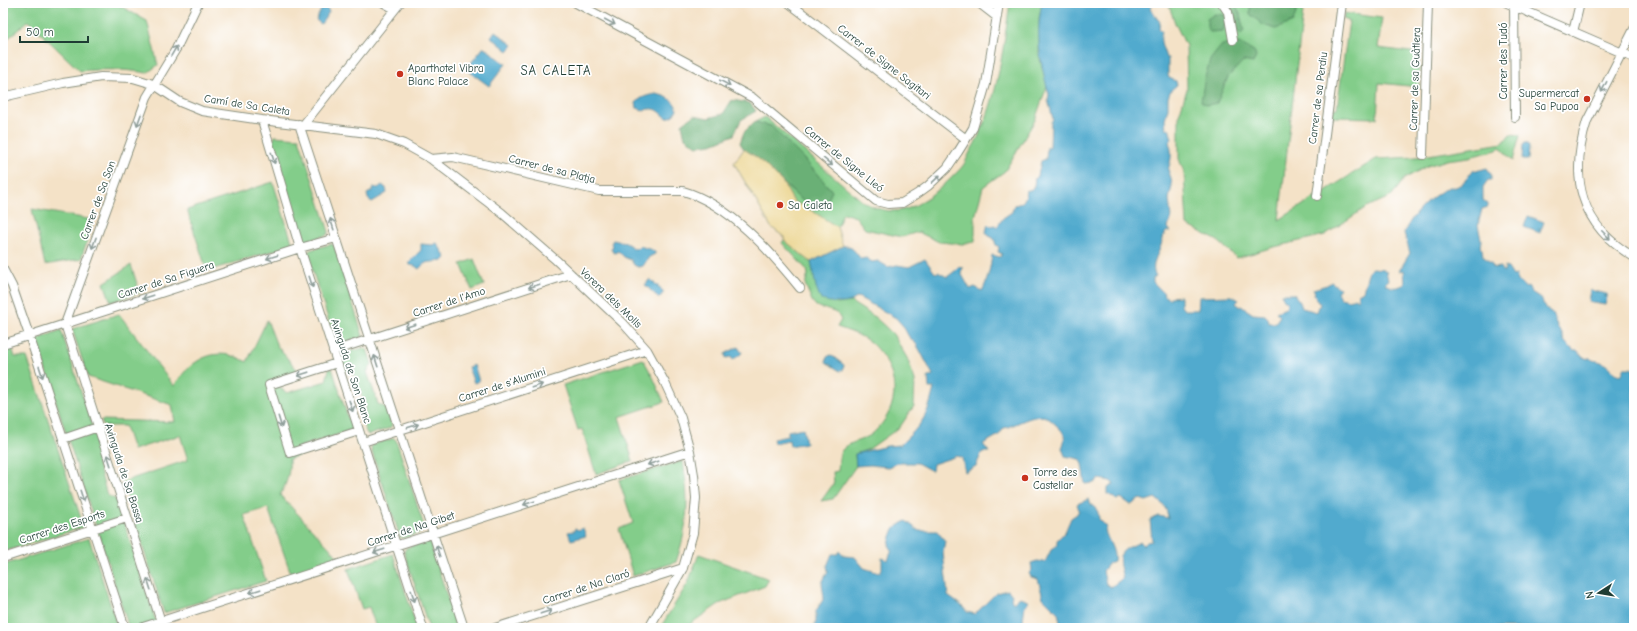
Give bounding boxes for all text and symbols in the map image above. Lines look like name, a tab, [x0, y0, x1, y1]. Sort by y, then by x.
scale bar	[20, 18, 88, 44]
one-way arrow	[604, 18, 616, 26]
street label: Carrer de Signe Sagitari	[835, 22, 933, 102]
street label: Carrer des Tudó	[1497, 22, 1510, 100]
text: 50 m	[26, 25, 54, 39]
street label: Carrer de sa Guàtlera	[1407, 27, 1423, 131]
one-way arrow	[171, 46, 179, 58]
street label: Carrer de sa Perdiu	[1306, 51, 1330, 145]
place label: Aparthotel Vibra Blanc Palace	[408, 62, 484, 88]
district label: SA CALETA	[520, 63, 592, 78]
marker: Aparthotel Vibra Blanc Palace	[395, 69, 405, 79]
one-way arrow	[719, 80, 731, 88]
one-way arrow	[1600, 80, 1607, 92]
place label: Supermercat Sa Pupoa	[1519, 87, 1580, 113]
street label: Camí de Sa Caleta	[203, 92, 291, 118]
marker: Supermercat Sa Pupoa	[1582, 94, 1592, 104]
one-way arrow	[135, 114, 142, 127]
street label: Carrer de Signe Lleó	[802, 123, 886, 195]
one-way arrow	[270, 151, 277, 164]
street label: Carrer de sa Platja	[507, 152, 597, 186]
one-way arrow	[823, 157, 833, 166]
street label: Carrer de Sa Son	[78, 159, 118, 241]
one-way arrow	[931, 174, 941, 184]
place label: Sa Caleta	[788, 199, 832, 212]
marker: Sa Caleta	[775, 200, 785, 210]
one-way arrow	[327, 218, 335, 230]
one-way arrow	[1601, 230, 1611, 240]
one-way arrow	[90, 236, 98, 248]
one-way arrow	[266, 254, 279, 261]
street label: Carrer de Sa Figuera	[116, 258, 216, 302]
street label: Vorera dels Molls	[577, 265, 645, 331]
one-way arrow	[308, 276, 315, 289]
one-way arrow	[529, 283, 541, 291]
street label: Carrer de l'Amo	[411, 284, 487, 320]
one-way arrow	[142, 294, 155, 301]
street label: Avinguda de Son Blanc	[328, 317, 374, 426]
one-way arrow	[405, 323, 417, 331]
one-way arrow	[372, 355, 379, 368]
street label: Carrer de s'Alumini	[457, 365, 547, 405]
one-way arrow	[38, 366, 45, 379]
one-way arrow	[296, 371, 309, 378]
one-way arrow	[531, 381, 543, 389]
one-way arrow	[348, 399, 355, 412]
one-way arrow	[277, 416, 284, 429]
one-way arrow	[407, 421, 419, 429]
street label: Avinguda de Sa Bassa	[102, 422, 146, 524]
one-way arrow	[105, 454, 112, 467]
one-way arrow	[647, 460, 660, 467]
place label: Torre des Castellar	[1033, 466, 1078, 492]
marker: Torre des Castellar	[1020, 473, 1030, 483]
one-way arrow	[78, 490, 86, 502]
one-way arrow	[523, 500, 536, 507]
street label: Carrer des Esports	[18, 507, 107, 547]
street label: Carrer de Na Gibet	[366, 508, 457, 549]
one-way arrow	[434, 545, 442, 557]
one-way arrow	[372, 548, 385, 555]
street label: Carrer de Na Claró	[541, 567, 631, 607]
north arrow	[1579, 573, 1619, 613]
one-way arrow	[144, 579, 152, 591]
one-way arrow	[249, 588, 262, 595]
one-way arrow	[410, 589, 417, 602]
text: N	[1583, 590, 1597, 600]
one-way arrow	[539, 608, 552, 615]

